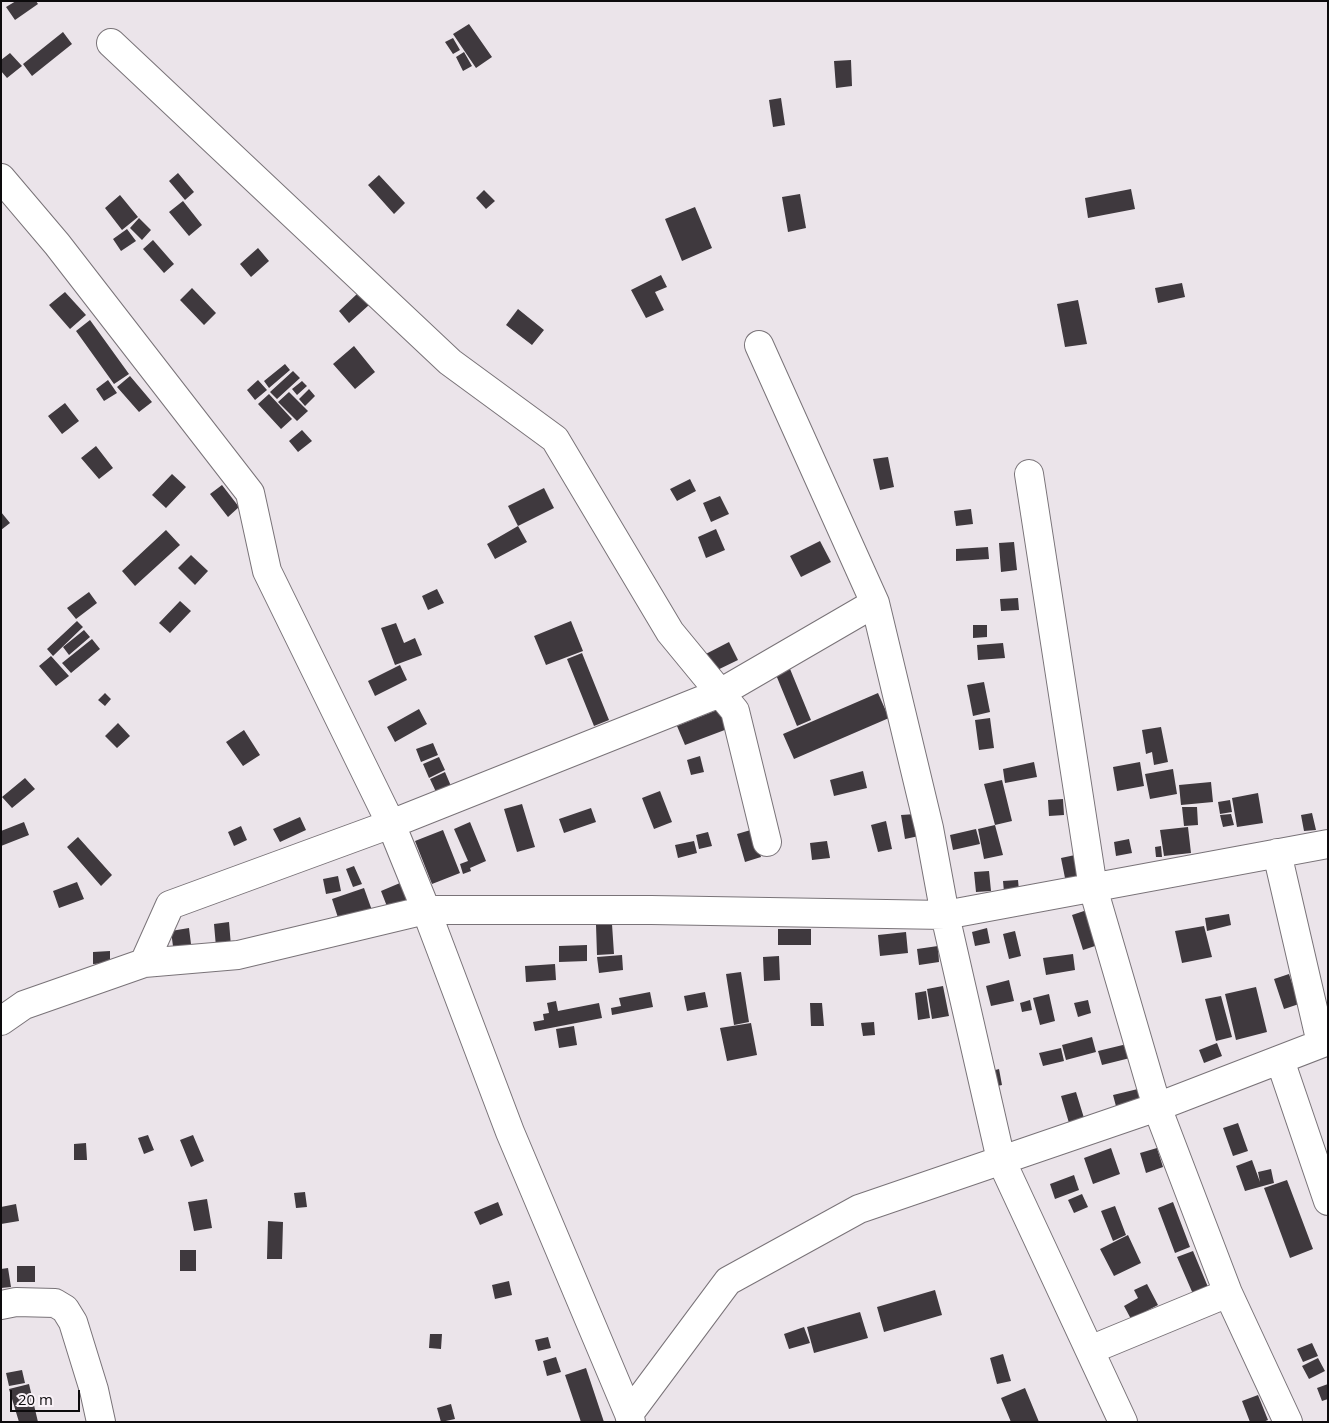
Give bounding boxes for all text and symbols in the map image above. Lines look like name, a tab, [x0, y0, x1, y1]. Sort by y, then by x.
scale bar	[12, 1380, 82, 1412]
text: 20 m	[18, 1389, 53, 1409]

